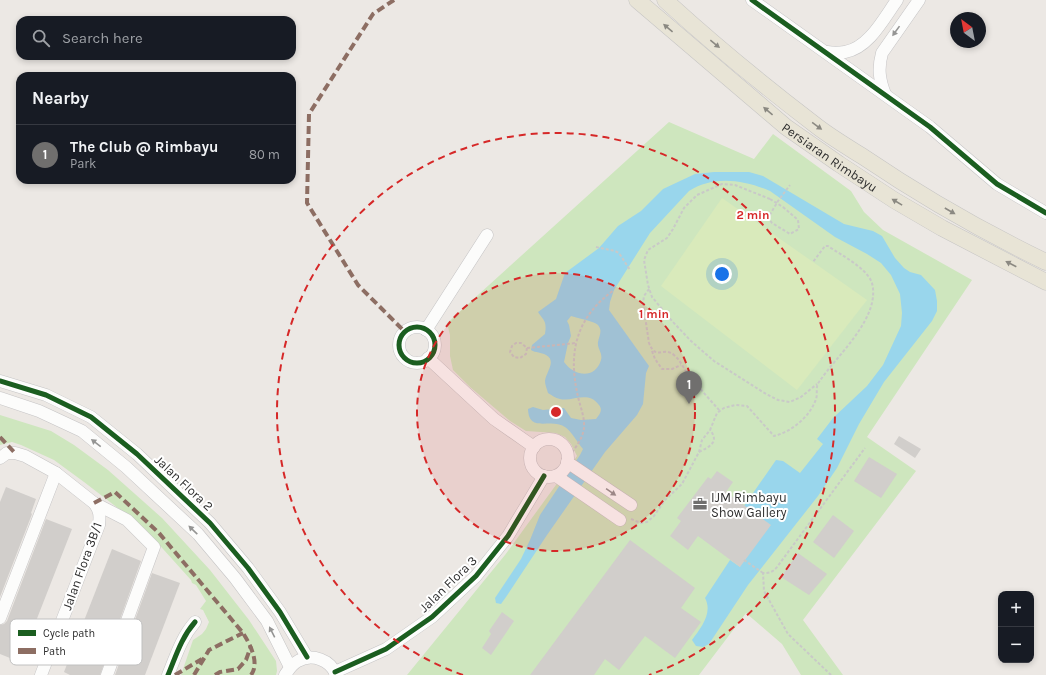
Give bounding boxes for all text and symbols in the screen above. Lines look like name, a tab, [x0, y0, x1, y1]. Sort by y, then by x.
north arrow	[950, 12, 986, 48]
search box	[16, 16, 296, 60]
one-way arrow	[663, 23, 673, 32]
one-way arrow	[892, 26, 900, 37]
icon: search	[30, 27, 52, 49]
text: Search here	[62, 29, 143, 47]
one-way arrow	[710, 40, 721, 49]
text: Nearby	[32, 88, 89, 108]
one-way arrow	[762, 107, 773, 116]
street label: Persiaran Rimbayu	[779, 119, 880, 195]
one-way arrow	[811, 122, 822, 130]
text: The Club @ Rimbayu	[70, 138, 218, 156]
text: 1	[43, 147, 47, 162]
text: 80 m	[249, 147, 280, 162]
text: Park	[70, 156, 96, 171]
one-way arrow	[892, 198, 902, 206]
text: 2 min	[736, 208, 770, 222]
one-way arrow	[944, 208, 956, 214]
one-way arrow	[1006, 261, 1017, 267]
your location	[712, 264, 732, 284]
text: 1 min	[639, 307, 669, 321]
pin: 1	[676, 371, 702, 404]
centre of rings	[549, 405, 563, 419]
one-way arrow	[91, 439, 102, 447]
street label: Jalan Flora 2	[152, 452, 216, 514]
one-way arrow	[606, 488, 616, 496]
place label: IJM Rimbayu Show Gallery	[711, 490, 787, 520]
office icon: IJM Rimbayu Show Gallery	[692, 496, 708, 512]
street label: Jalan Flora 3B/1	[59, 520, 105, 612]
one-way arrow	[188, 525, 198, 535]
street label: Jalan Flora 3	[416, 553, 480, 615]
map controls	[998, 591, 1034, 663]
button: +	[998, 591, 1034, 627]
legend	[10, 619, 142, 665]
one-way arrow	[269, 626, 276, 638]
text: Cycle path	[43, 627, 95, 640]
button: −	[998, 627, 1034, 663]
text: Path	[43, 645, 66, 658]

